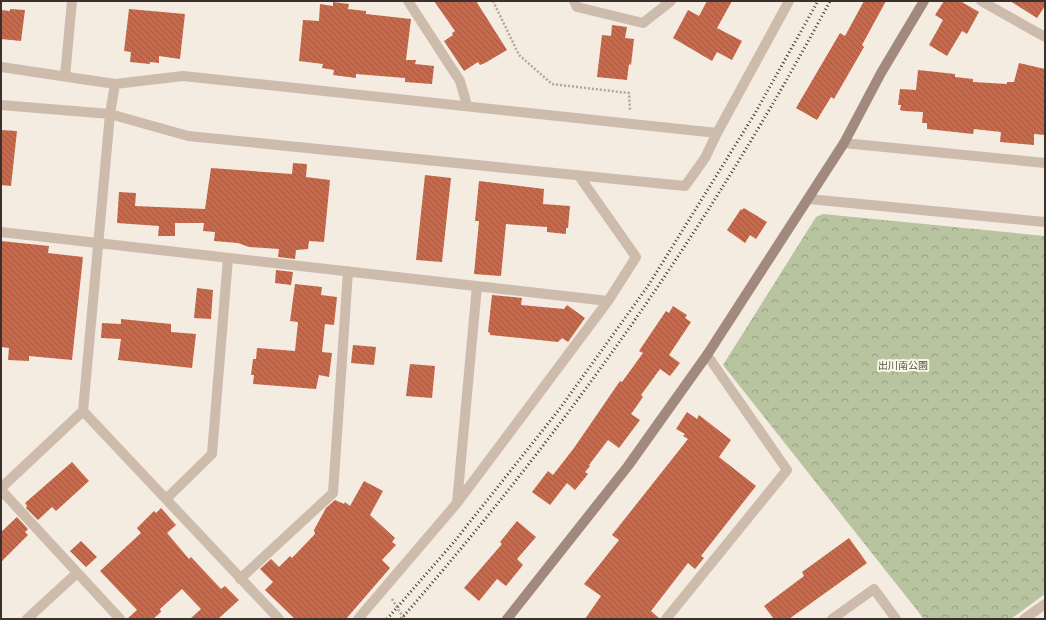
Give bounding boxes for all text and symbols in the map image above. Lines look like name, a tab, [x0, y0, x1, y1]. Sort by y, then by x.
park label: 出川南公園	[878, 359, 928, 372]

